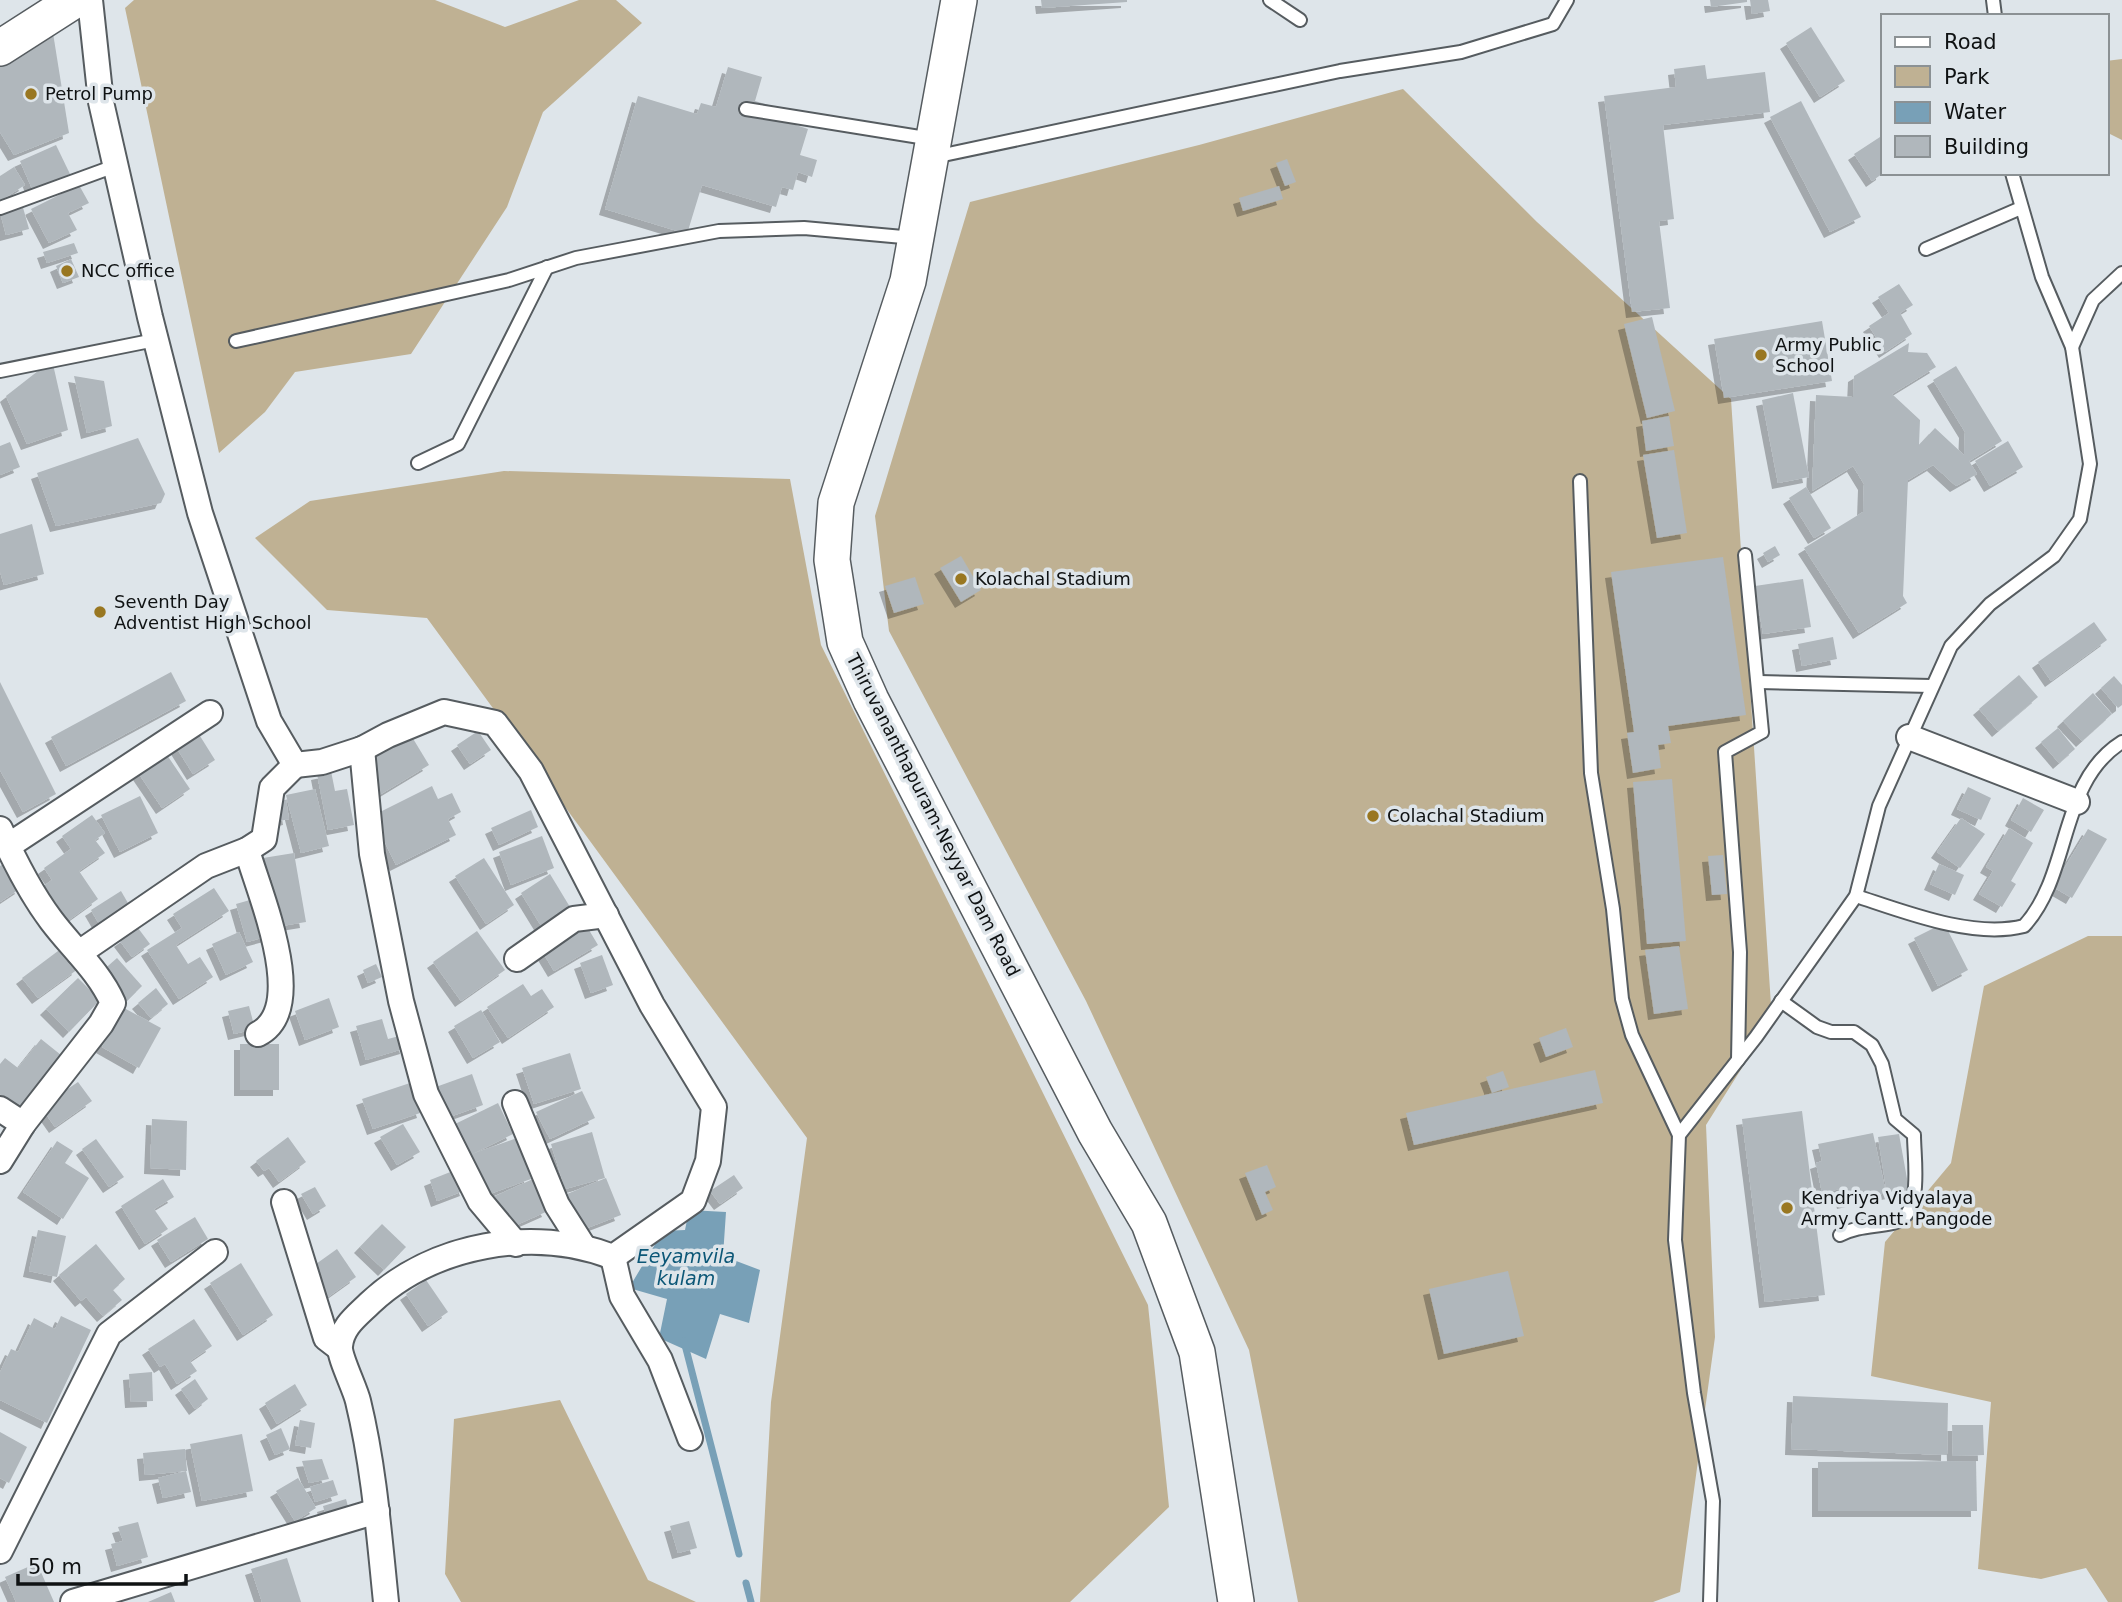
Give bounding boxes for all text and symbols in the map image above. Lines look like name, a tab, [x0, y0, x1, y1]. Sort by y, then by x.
legend	[1881, 14, 2108, 175]
text: Road	[1944, 30, 1997, 54]
text: Park	[1944, 65, 1990, 89]
place label: Petrol Pump	[45, 83, 153, 104]
marker: Petrol Pump	[23, 86, 39, 102]
text: Water	[1944, 100, 2006, 124]
text: Building	[1944, 135, 2029, 159]
place label: NCC office	[81, 260, 175, 281]
marker: NCC office	[59, 263, 75, 279]
place label: Army Public School	[1775, 334, 1882, 376]
marker: Army Public School	[1753, 347, 1769, 363]
place label: Kolachal Stadium	[975, 568, 1131, 589]
marker: Kolachal Stadium	[953, 571, 969, 587]
place label: Seventh Day Adventist High School	[114, 591, 312, 633]
marker: Seventh Day Adventist High School	[92, 604, 108, 620]
street label: Thiruvananthapuram-Neyyar Dam Road	[842, 649, 1024, 980]
place label: Colachal Stadium	[1387, 805, 1545, 826]
marker: Colachal Stadium	[1365, 808, 1381, 824]
place label: Kendriya Vidyalaya Army Cantt. Pangode	[1801, 1187, 1992, 1229]
marker: Kendriya Vidyalaya Army Cantt. Pangode	[1779, 1200, 1795, 1216]
water label: Eeyamvila kulam	[637, 1245, 735, 1289]
scale bar	[18, 1542, 186, 1586]
text: 50 m	[28, 1555, 82, 1579]

